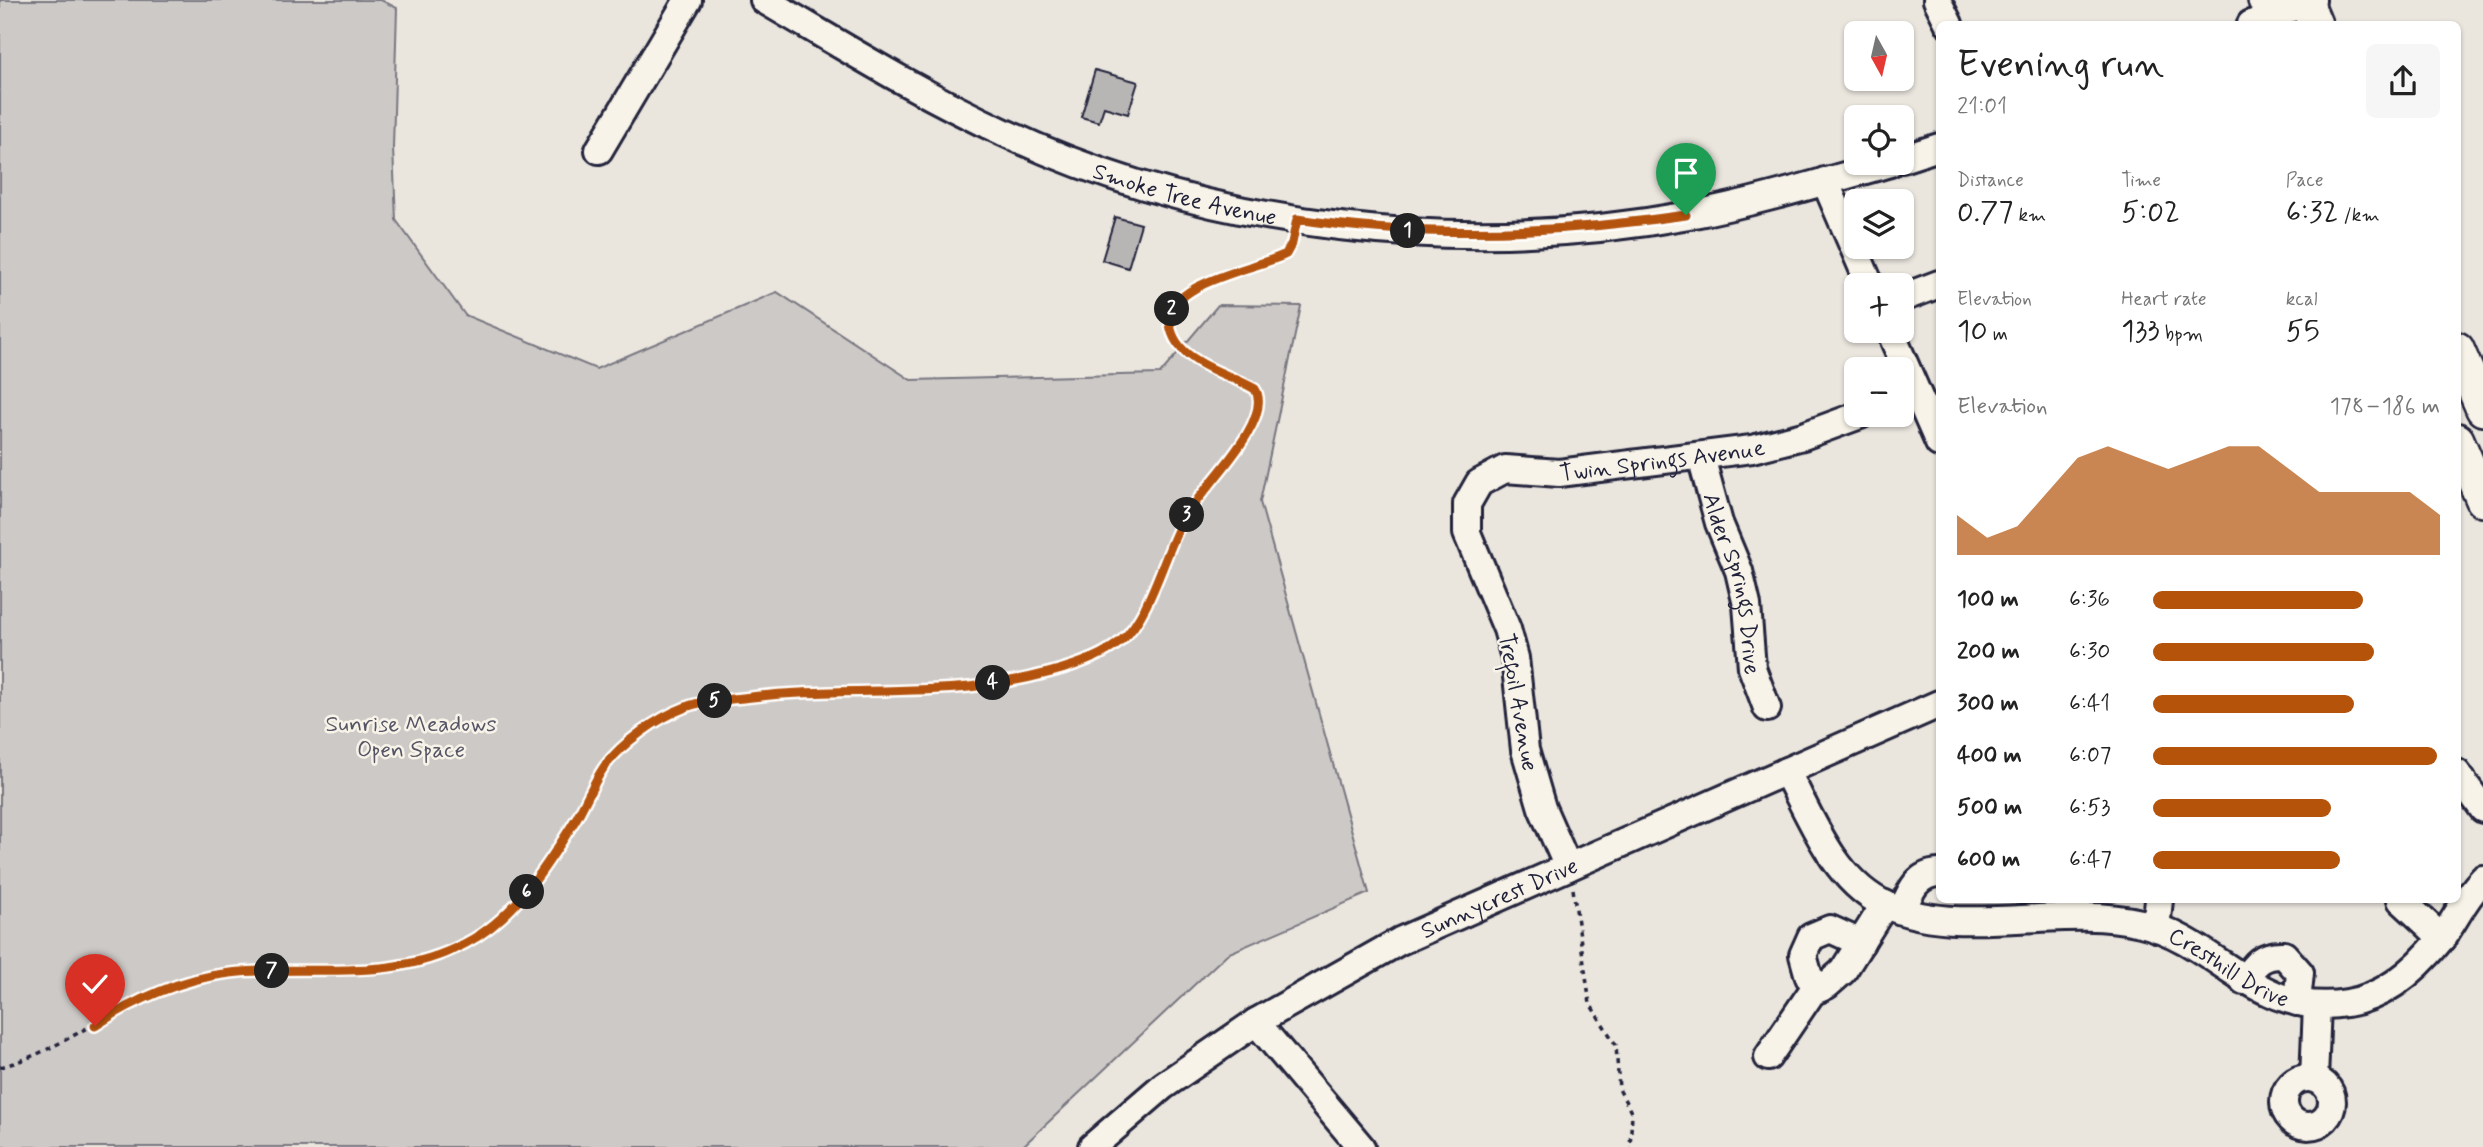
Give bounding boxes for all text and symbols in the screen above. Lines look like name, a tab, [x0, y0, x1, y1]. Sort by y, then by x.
north arrow	[1844, 21, 1914, 91]
map controls	[1844, 21, 1914, 427]
text: Evening run	[1957, 41, 2164, 90]
button: share	[2366, 44, 2440, 118]
text: 21:01	[1957, 92, 2007, 122]
button: locate	[1844, 105, 1914, 175]
pin	[1656, 143, 1716, 215]
icon: arrive	[1667, 154, 1705, 192]
street label: Smoke Tree Avenue	[1089, 157, 1279, 234]
text: Distance	[1957, 168, 2024, 193]
text: Time	[2121, 168, 2161, 193]
text: Pace	[2286, 168, 2323, 193]
button: layers	[1844, 189, 1914, 259]
text: 0.77	[1957, 193, 2013, 232]
text: 5:02	[2121, 193, 2180, 232]
text: 6:32	[2286, 193, 2338, 232]
text: km	[2013, 203, 2046, 228]
text: /km	[2338, 203, 2380, 228]
pin: 1	[1390, 214, 1426, 248]
text: 1	[1403, 218, 1412, 243]
button: +	[1844, 273, 1914, 343]
text: Elevation	[1957, 287, 2032, 312]
text: Heart rate	[2121, 287, 2207, 312]
text: kcal	[2286, 287, 2318, 312]
pin: 2	[1154, 292, 1190, 326]
text: 2	[1167, 296, 1176, 321]
text: 10	[1957, 312, 1988, 351]
text: 133	[2121, 312, 2160, 351]
text: 55	[2286, 312, 2320, 351]
text: m	[1988, 322, 2008, 347]
text: bpm	[2160, 322, 2203, 347]
button: −	[1844, 357, 1914, 427]
text: Elevation	[1957, 392, 2048, 422]
text: 178–186 m	[2330, 392, 2440, 422]
street label: Twin Springs Avenue	[1558, 433, 1768, 490]
street label: Alder Springs Drive	[1695, 490, 1766, 679]
pin: 3	[1170, 498, 1204, 532]
text: 3	[1182, 502, 1191, 527]
text: 100 m	[1957, 585, 2019, 615]
text: 6:36	[2069, 585, 2110, 615]
street label: Trefoil Avenue	[1489, 631, 1544, 774]
text: 200 m	[1957, 637, 2020, 667]
text: 6:30	[2069, 637, 2110, 667]
pin: 4	[976, 666, 1010, 700]
text: 4	[987, 670, 998, 695]
pin: 5	[698, 684, 732, 718]
text: 5	[709, 688, 720, 713]
text: 300 m	[1957, 689, 2019, 719]
text: 6:41	[2069, 689, 2110, 719]
park label: Sunrise Meadows Open Space	[326, 710, 496, 766]
text: 400 m	[1957, 741, 2022, 771]
text: 6:07	[2069, 741, 2111, 771]
text: 500 m	[1957, 793, 2022, 823]
text: 6:53	[2069, 793, 2110, 823]
text: 600 m	[1957, 845, 2020, 875]
text: 6:47	[2069, 845, 2112, 875]
street label: Sunnycrest Drive	[1417, 852, 1583, 947]
pin: 6	[510, 874, 544, 910]
text: 6	[522, 879, 531, 904]
street label: Cresthill Drive	[2163, 922, 2292, 1016]
pin	[65, 954, 125, 1026]
pin: 7	[254, 954, 290, 988]
text: 7	[266, 958, 277, 983]
icon: check	[76, 965, 114, 1003]

